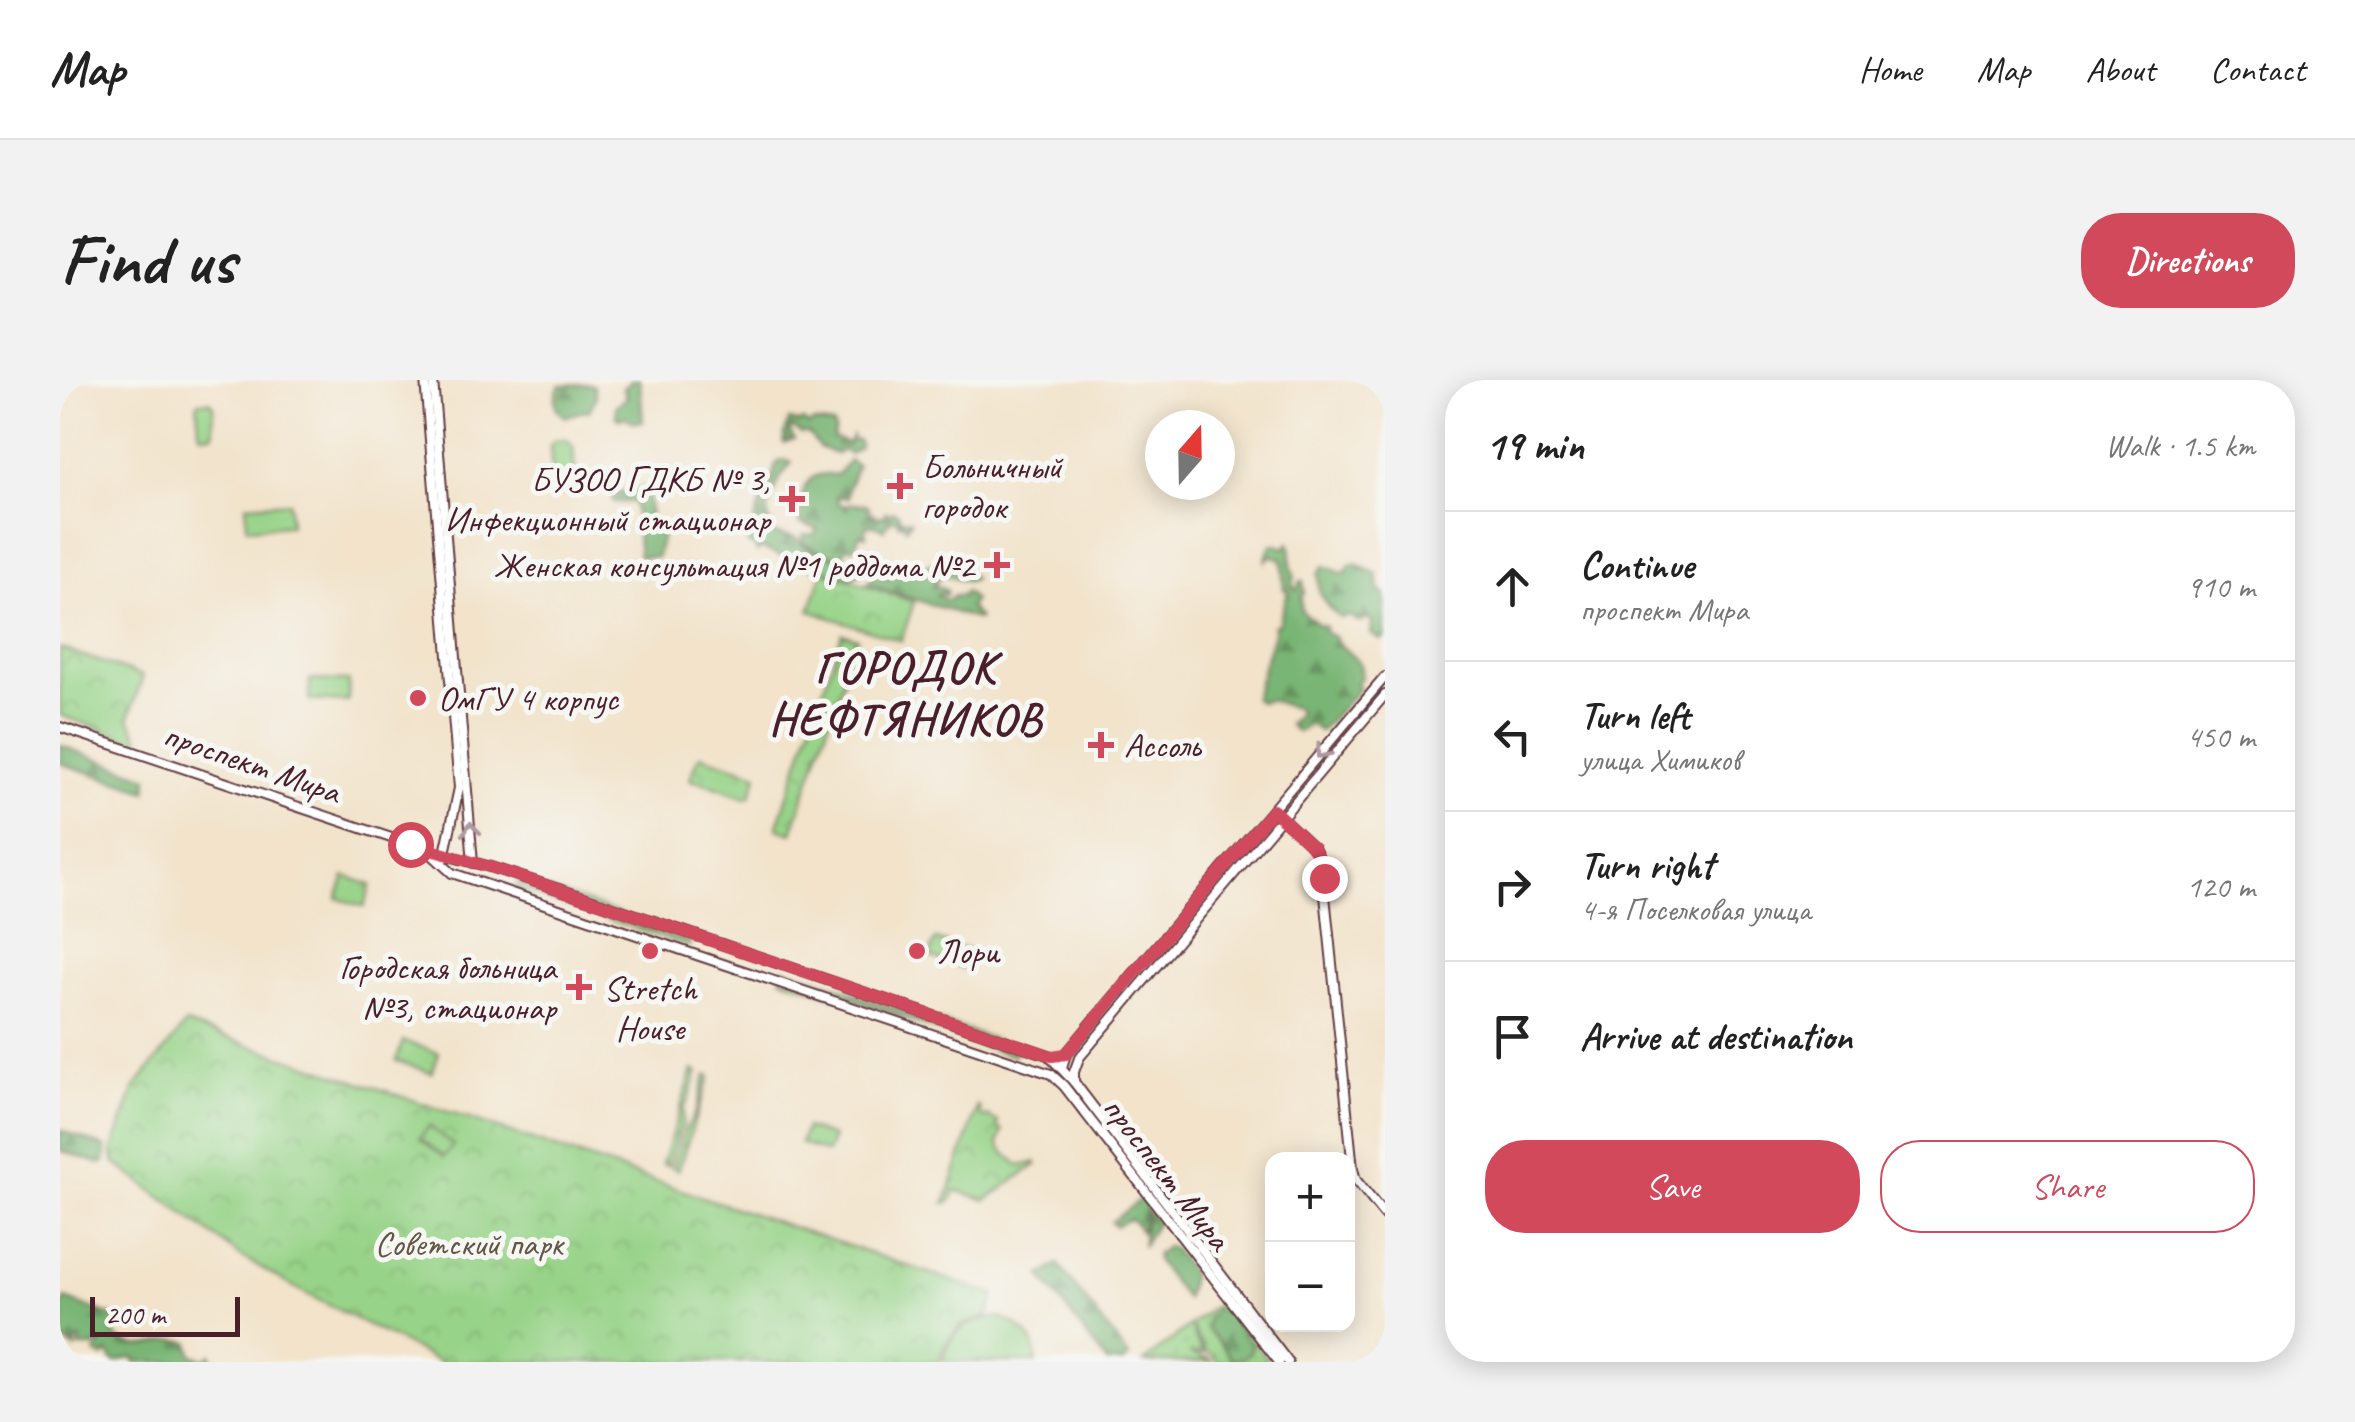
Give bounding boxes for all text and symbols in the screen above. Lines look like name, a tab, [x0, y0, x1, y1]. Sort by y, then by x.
text: Map	[50, 39, 125, 99]
text: Home	[1859, 47, 1922, 92]
text: Map	[1977, 47, 2030, 92]
text: About	[2085, 47, 2155, 92]
text: Contact	[2210, 47, 2305, 92]
button: Directions	[2081, 213, 2295, 308]
text: Find us	[60, 216, 235, 304]
north arrow	[1145, 410, 1235, 500]
text: 19 min	[1485, 419, 1584, 472]
text: Walk · 1.5 km	[2105, 425, 2255, 466]
place label: Больничный городок	[922, 444, 1064, 529]
place label: БУЗОО ГДКБ № 3, Инфекционный стационар	[445, 457, 772, 542]
marker: Больничный городок	[887, 473, 913, 499]
marker: БУЗОО ГДКБ № 3, Инфекционный стационар	[779, 486, 805, 512]
text: Continue	[1580, 542, 1694, 589]
place label: Женская консультация №1 роддома №2	[494, 543, 977, 588]
marker: Женская консультация №1 роддома №2	[984, 552, 1010, 578]
icon: ahead	[1485, 559, 1540, 614]
text: 910 m	[2186, 566, 2255, 607]
text: проспект Мира	[1580, 589, 1748, 630]
district label: ГОРОДОК НЕФТЯНИКОВ	[769, 639, 1044, 748]
place label: ОмГУ 4 корпус	[438, 676, 619, 721]
marker: ОмГУ 4 корпус	[407, 687, 429, 709]
text: Turn left	[1580, 692, 1690, 739]
icon: left	[1485, 709, 1540, 764]
street label: проспект Мира	[158, 712, 349, 815]
text: 450 m	[2186, 716, 2255, 757]
place label: Ассоль	[1124, 723, 1202, 768]
marker: Ассоль	[1088, 732, 1114, 758]
text: улица Химиков	[1580, 739, 1740, 780]
one-way arrow	[1316, 740, 1334, 758]
one-way arrow	[461, 821, 482, 837]
route start	[388, 822, 434, 868]
text: Turn right	[1580, 842, 1714, 889]
route end	[1302, 856, 1348, 902]
icon: right	[1485, 859, 1540, 914]
text: 120 m	[2186, 866, 2255, 907]
text: 4-я Поселковая улица	[1580, 889, 1811, 930]
place label: Лори	[937, 929, 1001, 974]
marker: Stretch House	[639, 940, 661, 962]
marker: Лори	[906, 940, 928, 962]
place label: Городская больница №3, стационар	[339, 945, 559, 1030]
place label: Stretch House	[603, 966, 699, 1051]
marker: Городская больница №3, стационар	[566, 974, 592, 1000]
icon: arrive	[1485, 1009, 1540, 1064]
text: Arrive at destination	[1580, 1013, 1852, 1060]
street label: проспект Мира	[1093, 1087, 1243, 1261]
button: Save	[1485, 1140, 1860, 1233]
button: Share	[1880, 1140, 2255, 1233]
map controls	[1265, 1152, 1355, 1332]
button: +	[1265, 1152, 1355, 1242]
park label: Советский парк	[375, 1221, 565, 1266]
button: −	[1265, 1242, 1355, 1332]
scale bar	[90, 1292, 240, 1336]
text: 200 m	[105, 1297, 165, 1332]

